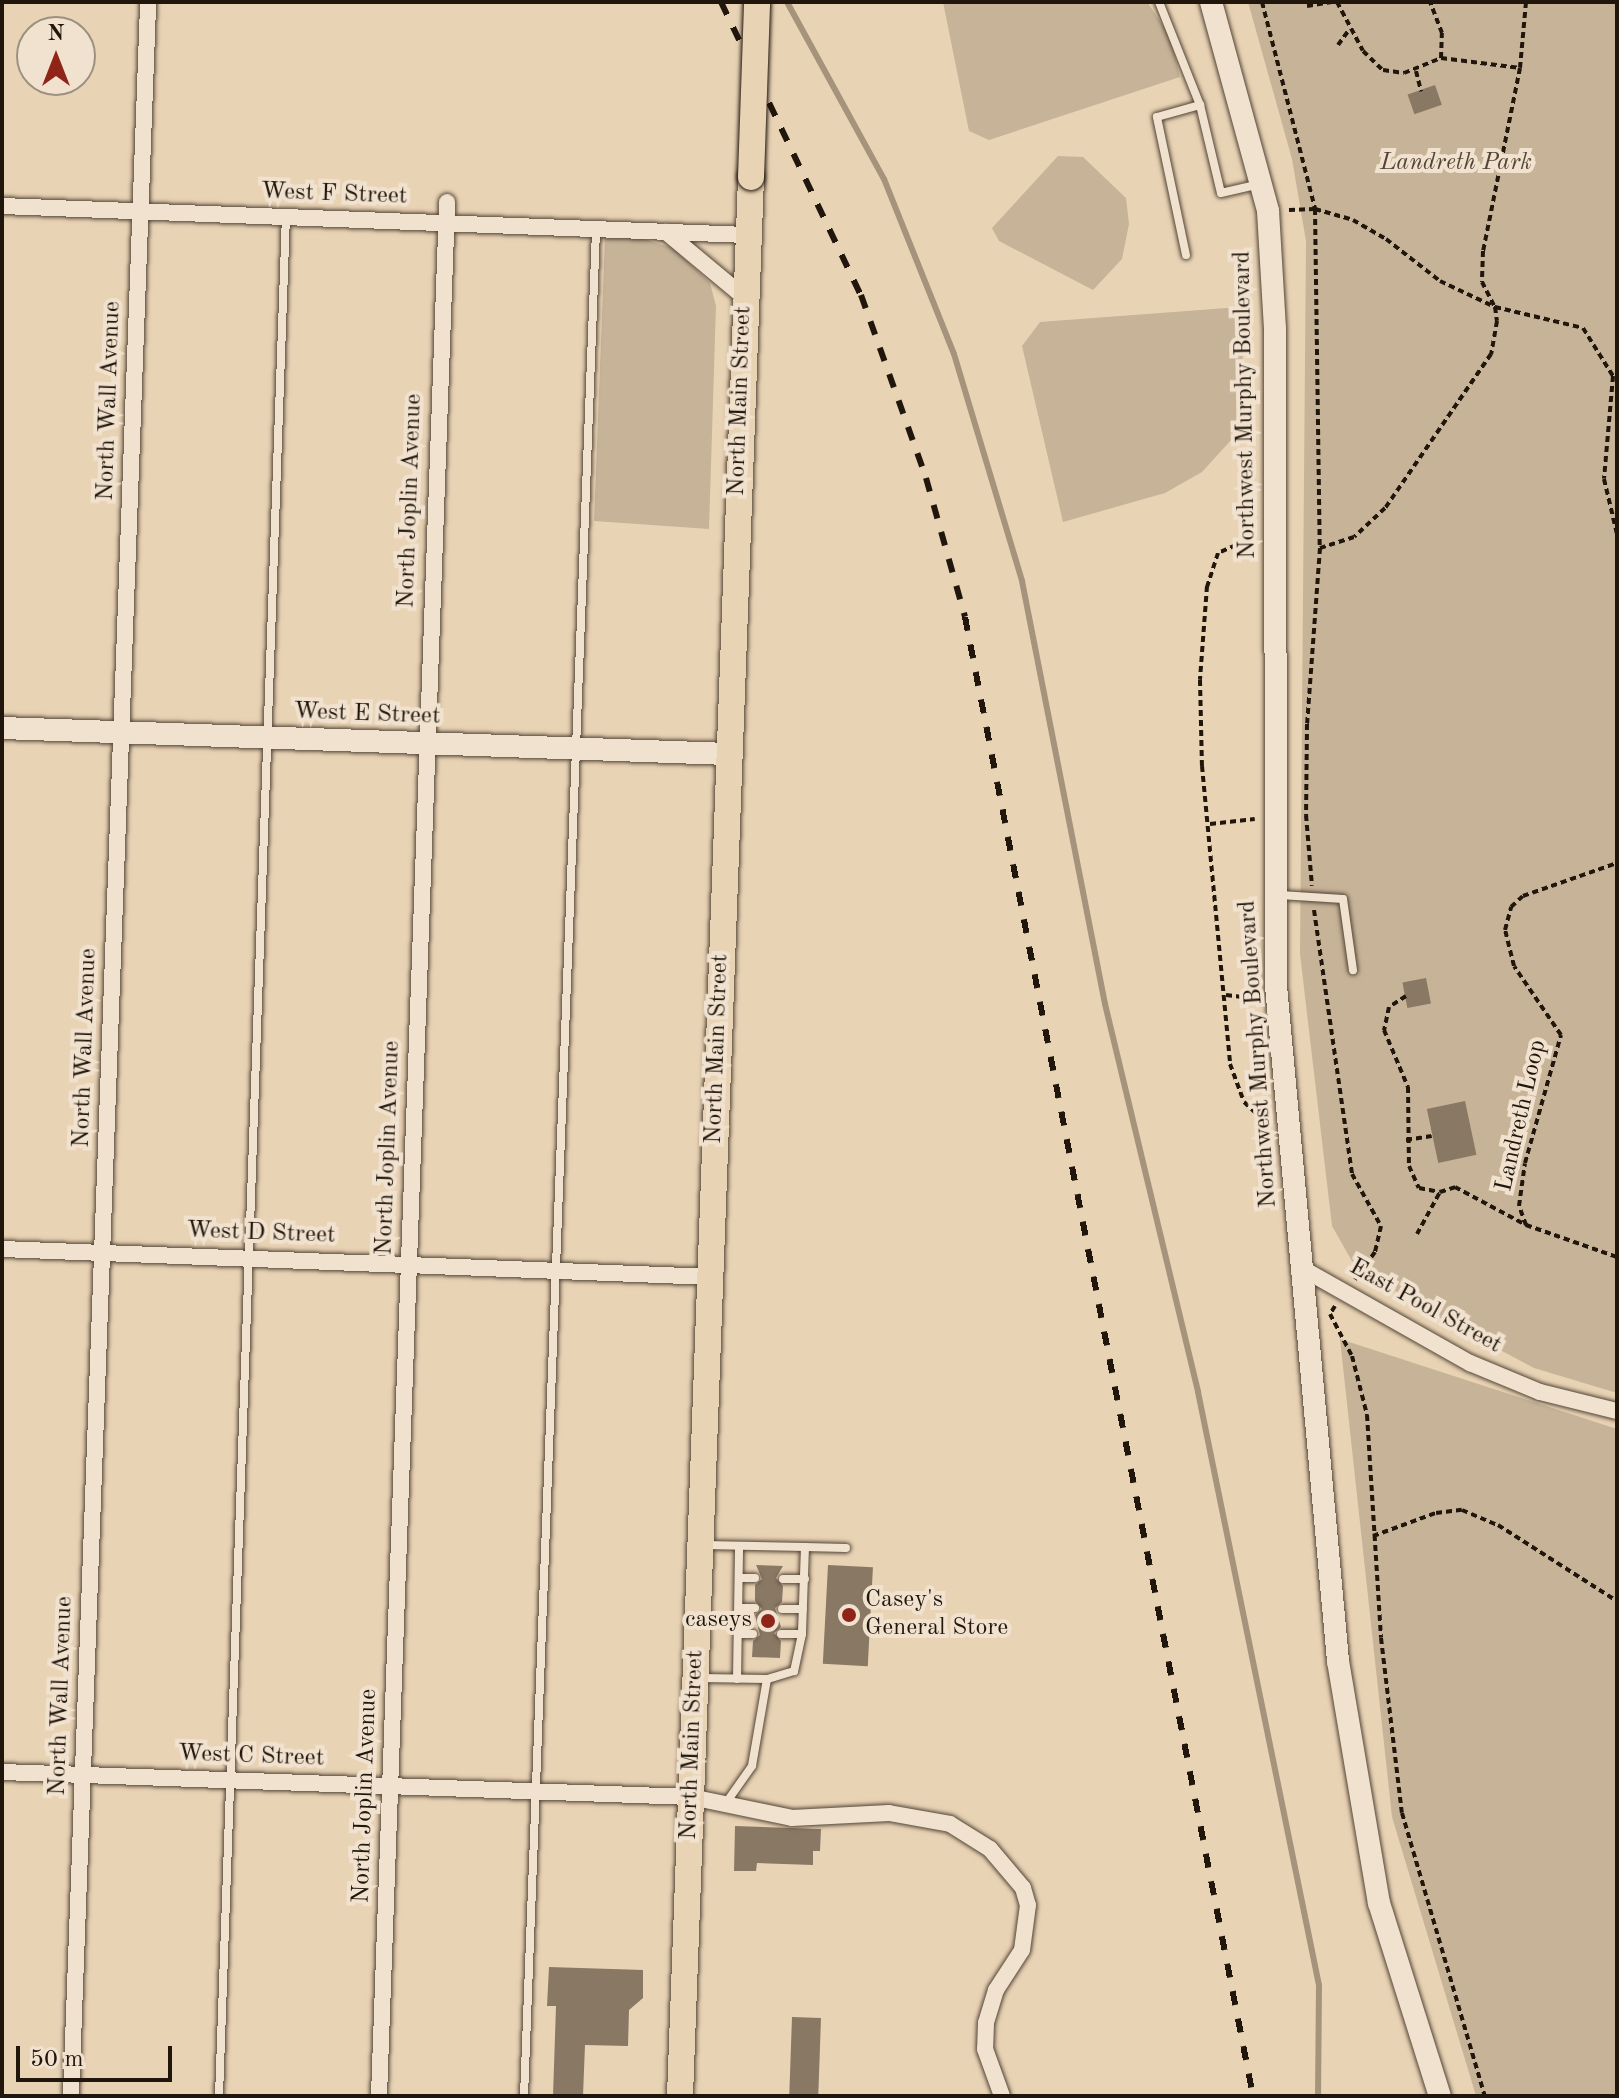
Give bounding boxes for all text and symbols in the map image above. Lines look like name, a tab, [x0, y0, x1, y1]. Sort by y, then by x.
north arrow	[16, 16, 96, 96]
text: N	[48, 23, 64, 45]
park label: Landreth Park	[1380, 150, 1532, 178]
street label: West F Street	[260, 178, 408, 212]
street label: Northwest Murphy Boulevard	[1229, 251, 1263, 559]
street label: North Wall Avenue	[92, 301, 128, 501]
street label: North Main Street	[723, 305, 759, 497]
street label: North Joplin Avenue	[393, 393, 429, 609]
street label: West E Street	[293, 698, 441, 732]
street label: Northwest Murphy Boulevard	[1234, 899, 1284, 1209]
street label: North Wall Avenue	[68, 948, 104, 1148]
street label: North Main Street	[700, 953, 736, 1145]
street label: Landreth Loop	[1491, 1037, 1553, 1195]
street label: North Joplin Avenue	[371, 1040, 407, 1256]
street label: West D Street	[186, 1217, 336, 1251]
street label: East Pool Street	[1344, 1253, 1506, 1361]
place label: Casey's General Store	[865, 1587, 1008, 1643]
street label: North Wall Avenue	[44, 1596, 80, 1796]
marker: Casey's General Store	[840, 1606, 858, 1624]
place label: caseys	[685, 1607, 752, 1635]
marker: caseys	[759, 1612, 777, 1630]
street label: North Main Street	[675, 1649, 711, 1841]
street label: North Joplin Avenue	[348, 1688, 384, 1904]
street label: West C Street	[177, 1740, 325, 1774]
scale bar	[20, 2030, 176, 2080]
text: 50 m	[30, 2048, 84, 2072]

